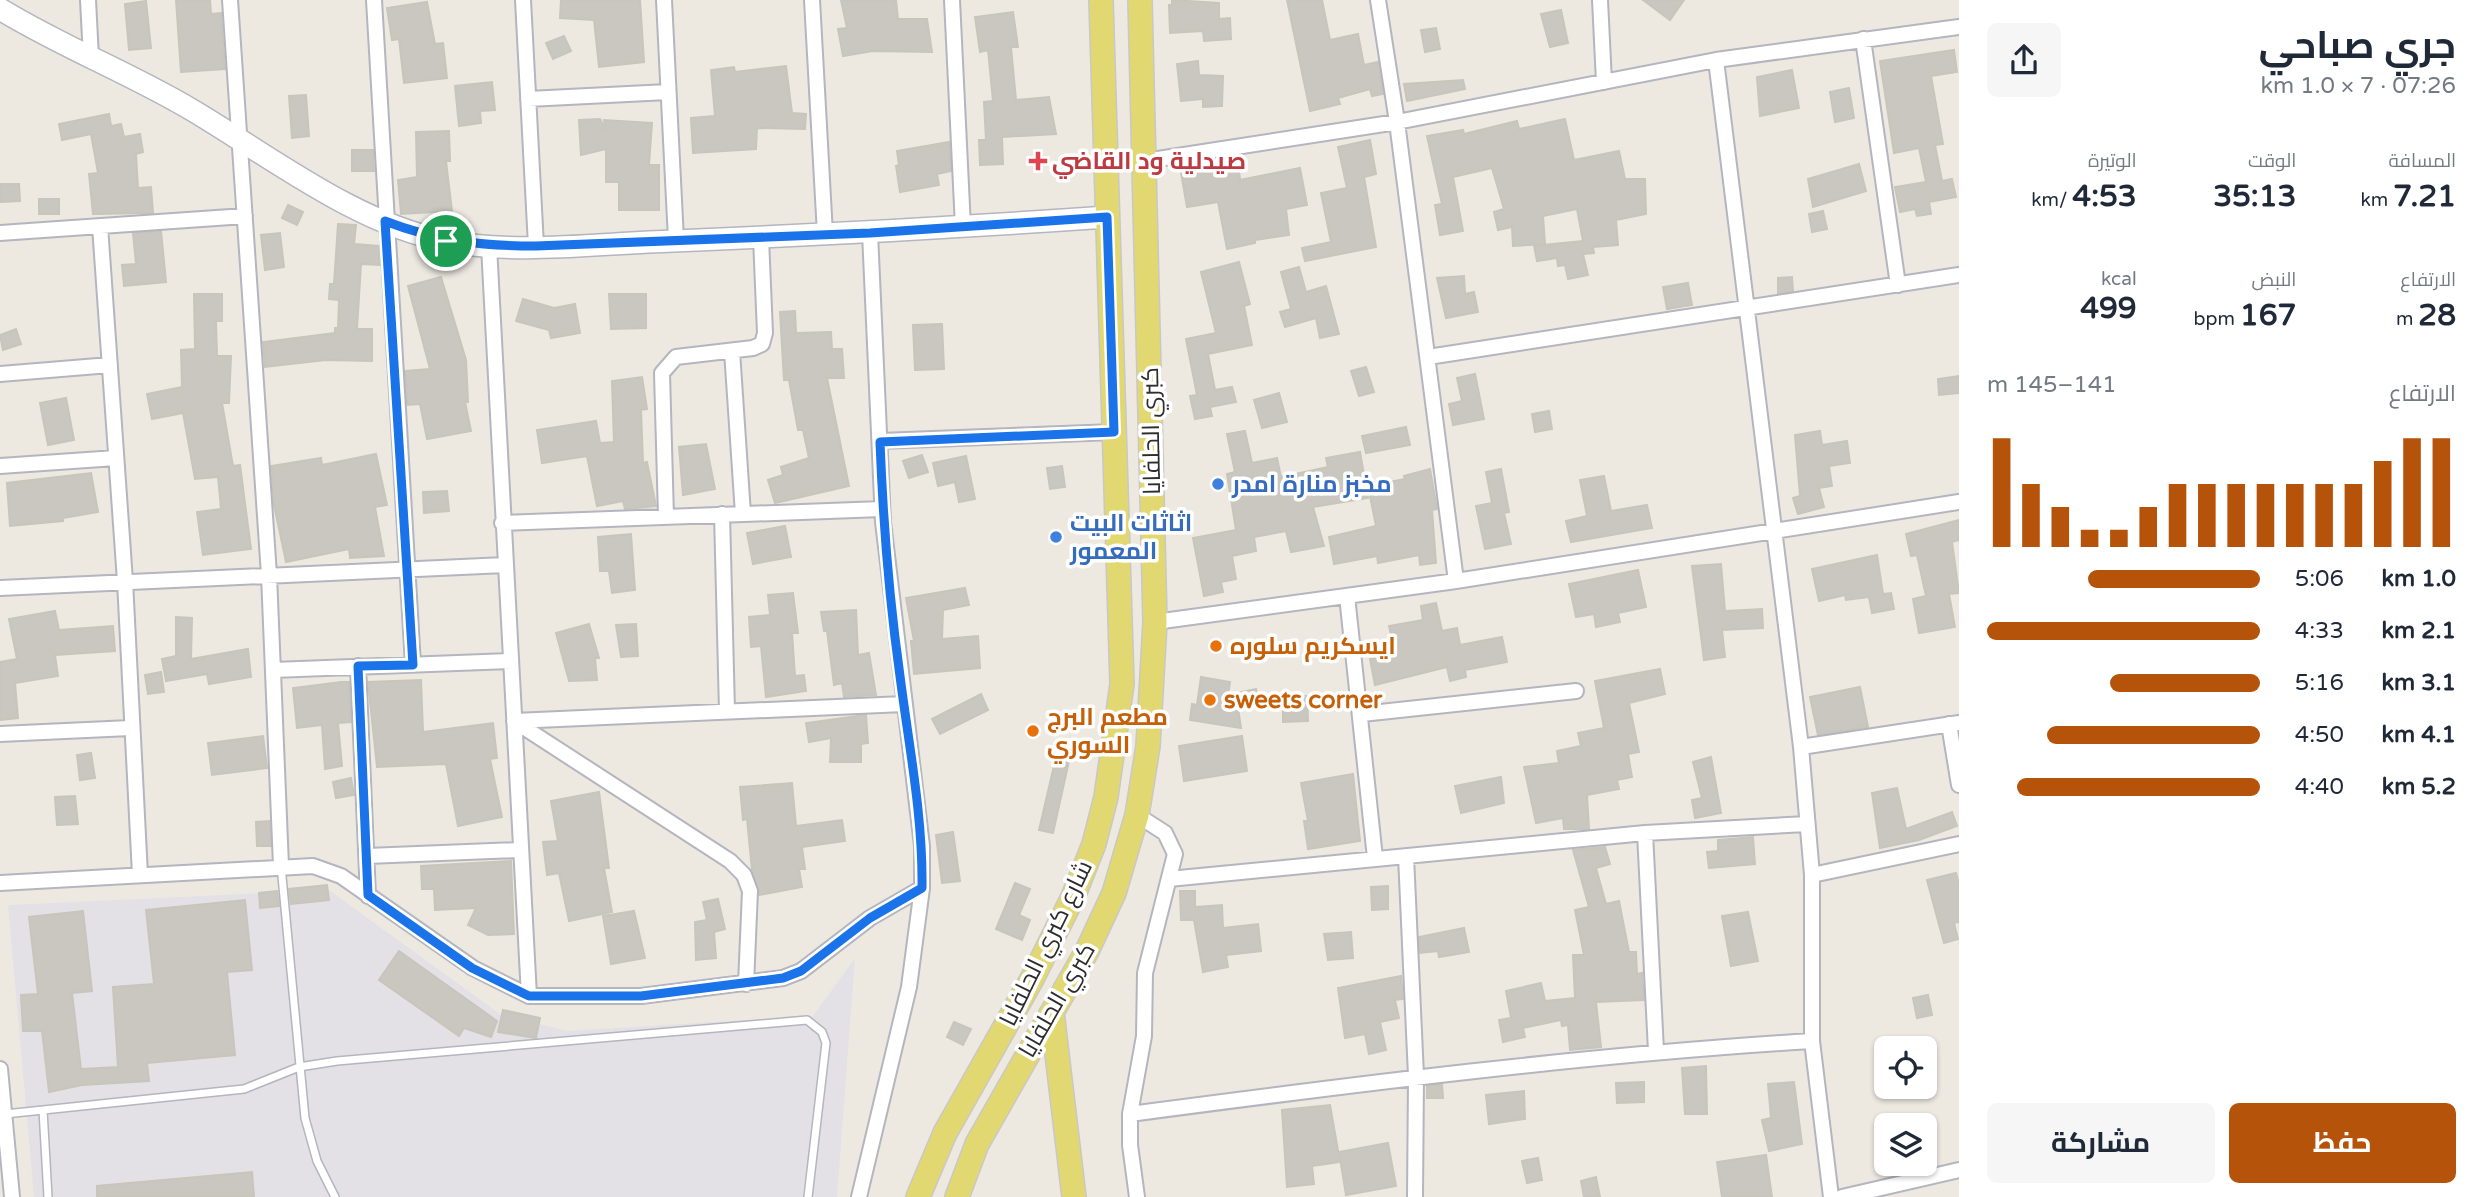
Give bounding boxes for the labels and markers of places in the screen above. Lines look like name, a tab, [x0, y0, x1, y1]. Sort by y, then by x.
place label: صيدلية ود القاضي	[1052, 147, 1246, 179]
marker: صيدلية ود القاضي	[1030, 153, 1046, 169]
pin	[416, 211, 476, 271]
place label: مخبز منارة امدر	[1231, 470, 1392, 499]
marker: مخبز منارة امدر	[1210, 476, 1226, 492]
place label: اثاثات البيت المعمور	[1069, 509, 1192, 566]
marker: اثاثات البيت المعمور	[1048, 529, 1064, 545]
place label: ايسكريم سلوره	[1230, 632, 1396, 662]
marker: ايسكريم سلوره	[1208, 638, 1224, 654]
place label: sweets corner	[1224, 686, 1383, 715]
marker: sweets corner	[1202, 692, 1218, 708]
place label: مطعم البرج السوري	[1047, 703, 1168, 764]
marker: مطعم البرج السوري	[1025, 723, 1041, 739]

